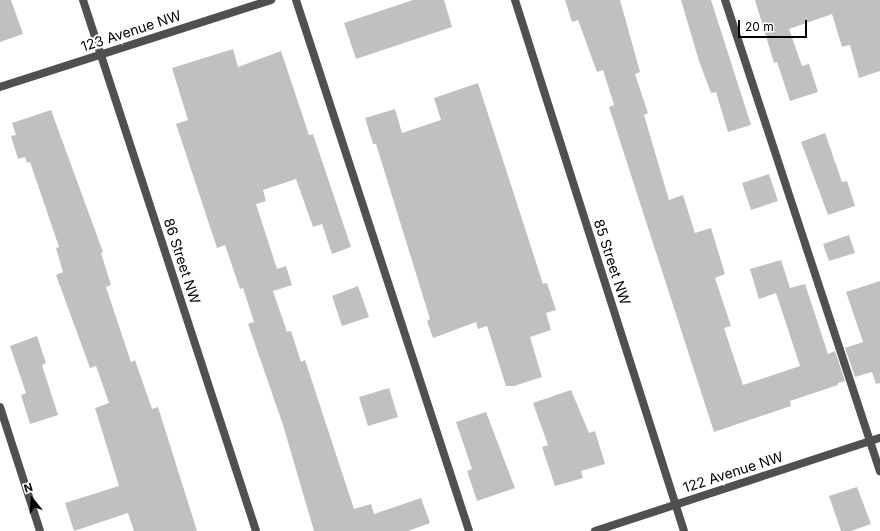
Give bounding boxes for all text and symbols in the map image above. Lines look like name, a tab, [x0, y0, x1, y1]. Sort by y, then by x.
street label: 123 Avenue NW	[79, 7, 183, 55]
scale bar	[740, 12, 809, 38]
text: 20 m	[745, 19, 774, 34]
street label: 86 Street NW	[160, 216, 204, 306]
street label: 85 Street NW	[590, 217, 634, 307]
street label: 122 Avenue NW	[681, 448, 785, 496]
north arrow	[12, 479, 52, 519]
text: N	[22, 480, 34, 496]

